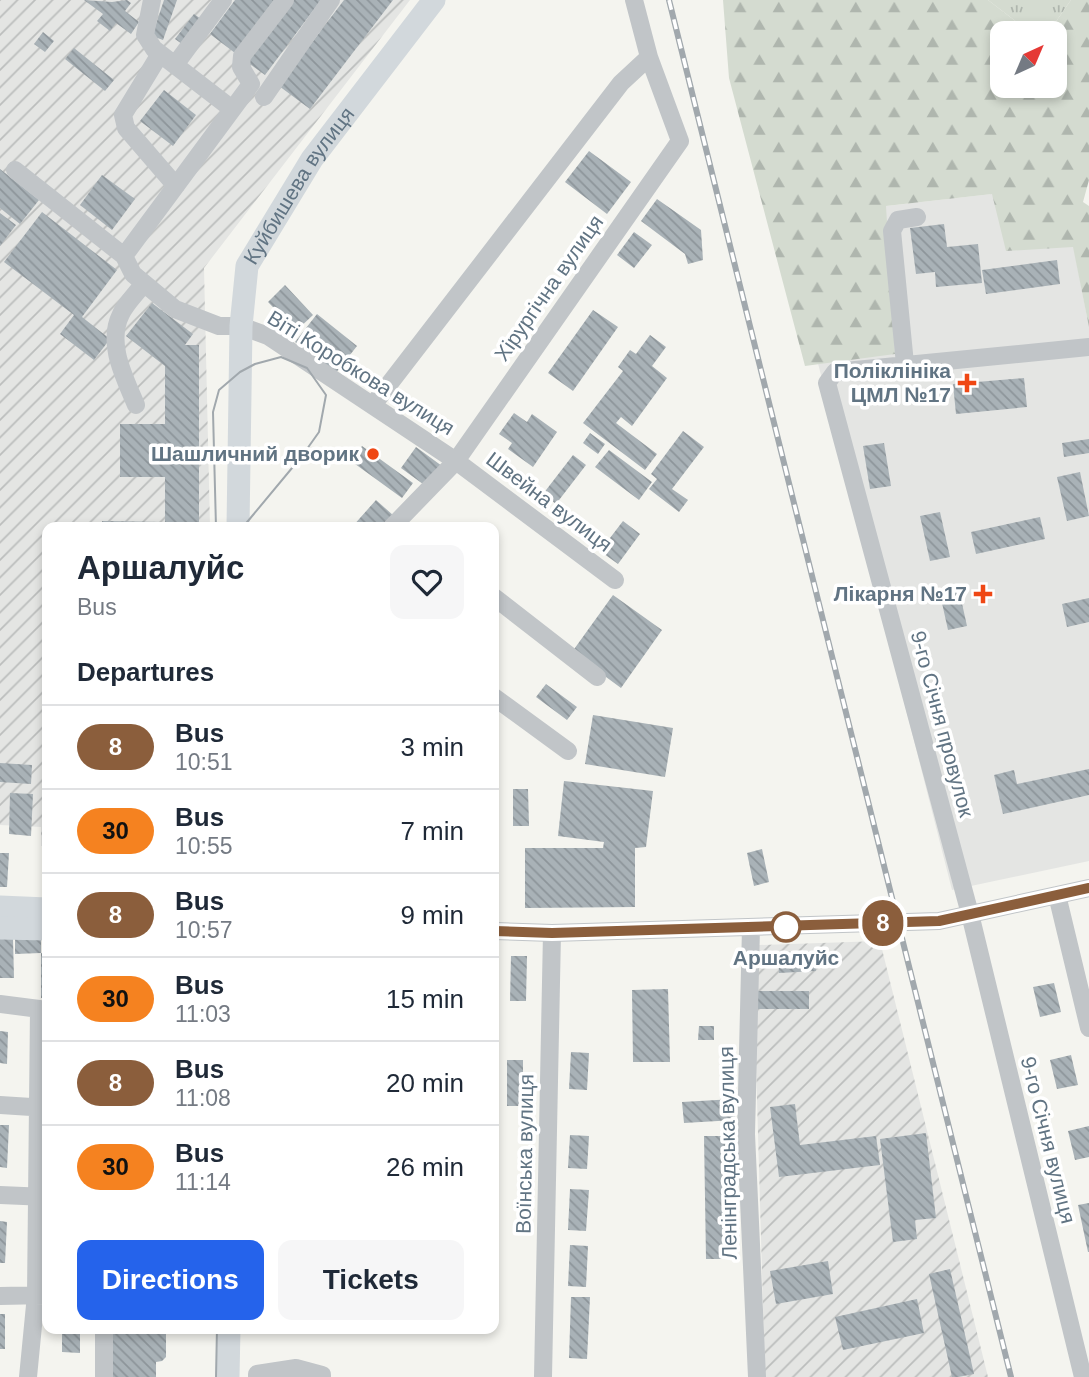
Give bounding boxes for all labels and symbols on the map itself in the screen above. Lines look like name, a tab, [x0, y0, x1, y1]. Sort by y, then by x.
north arrow	[990, 21, 1068, 98]
street label: Куйбишева вулиця	[239, 102, 359, 268]
street label: Хірургічна вулиця	[490, 210, 607, 365]
street label: Віті Коробкова вулиця	[264, 306, 459, 439]
place label: Поліклініка ЦМЛ №17	[834, 359, 951, 406]
marker: Поліклініка ЦМЛ №17	[957, 373, 977, 393]
place label: Шашличний дворик	[151, 442, 359, 465]
marker: Шашличний дворик	[365, 446, 381, 462]
street label: Швейна вулиця	[482, 447, 616, 556]
place label: Лікарня №17	[834, 582, 967, 605]
marker: Лікарня №17	[973, 584, 993, 604]
street label: 9-го Січня провулок	[907, 628, 979, 820]
line badge: 8	[860, 900, 906, 946]
marker: Аршалуйс	[771, 912, 801, 942]
place label: Аршалуйс	[733, 946, 840, 969]
street label: Ленінградська вулиця	[714, 1046, 741, 1260]
street label: 9-го Січня вулиця	[1017, 1054, 1080, 1226]
street label: Воїнська вулиця	[512, 1074, 537, 1234]

